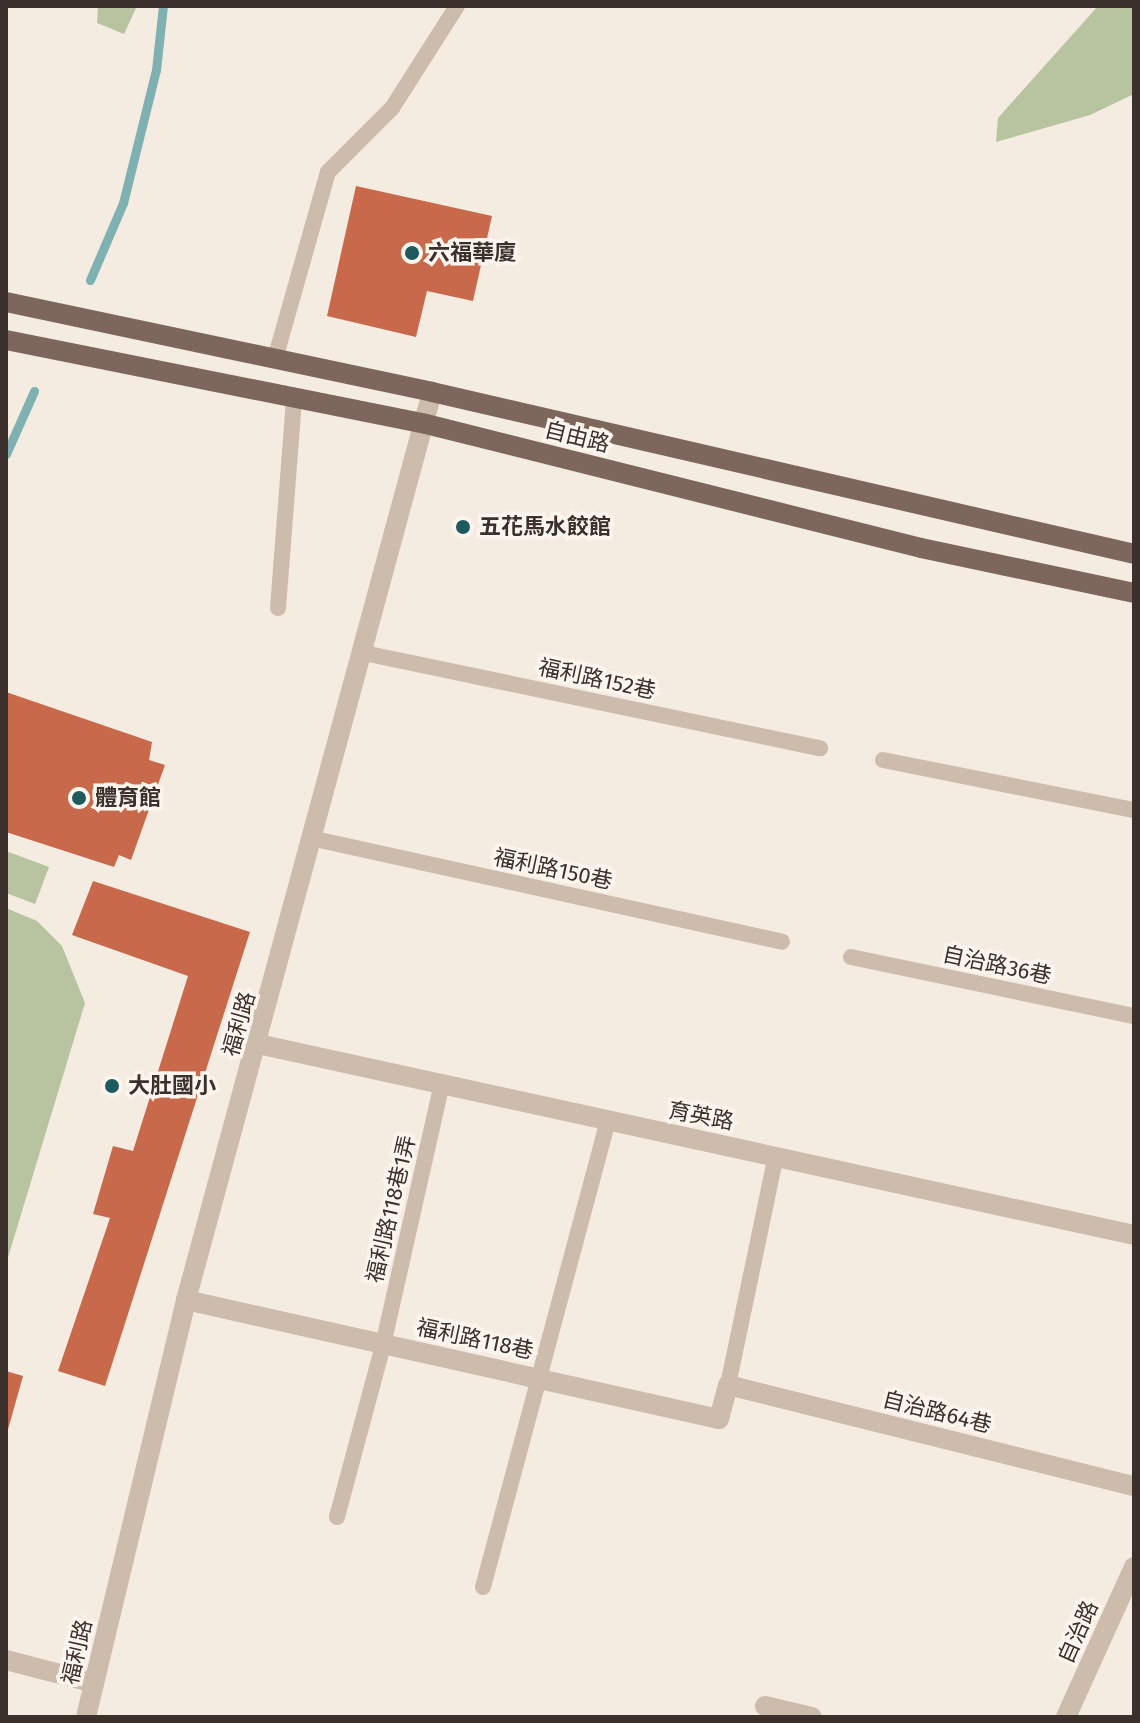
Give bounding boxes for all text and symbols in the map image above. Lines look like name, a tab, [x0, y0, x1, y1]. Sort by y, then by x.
place label: 六福華廈	[428, 240, 516, 266]
marker: 六福華廈	[403, 244, 421, 262]
street label: 自由路	[542, 416, 612, 458]
place label: 五花馬水餃館	[479, 514, 611, 540]
marker: 五花馬水餃館	[454, 518, 472, 536]
street label: 福利路152巷	[536, 654, 658, 704]
place label: 體育館	[95, 785, 161, 811]
marker: 體育館	[70, 789, 88, 807]
street label: 福利路150巷	[491, 844, 615, 894]
street label: 自治路36巷	[940, 941, 1054, 989]
street label: 福利路	[217, 989, 261, 1059]
place label: 大肚國小	[128, 1073, 216, 1099]
marker: 大肚國小	[103, 1077, 121, 1095]
street label: 育英路	[666, 1097, 736, 1135]
street label: 福利路118巷1弄	[361, 1133, 421, 1285]
street label: 福利路118巷	[414, 1314, 536, 1364]
street label: 自治路64巷	[880, 1386, 994, 1438]
street label: 自治路	[1053, 1596, 1103, 1668]
street label: 福利路	[57, 1617, 97, 1687]

